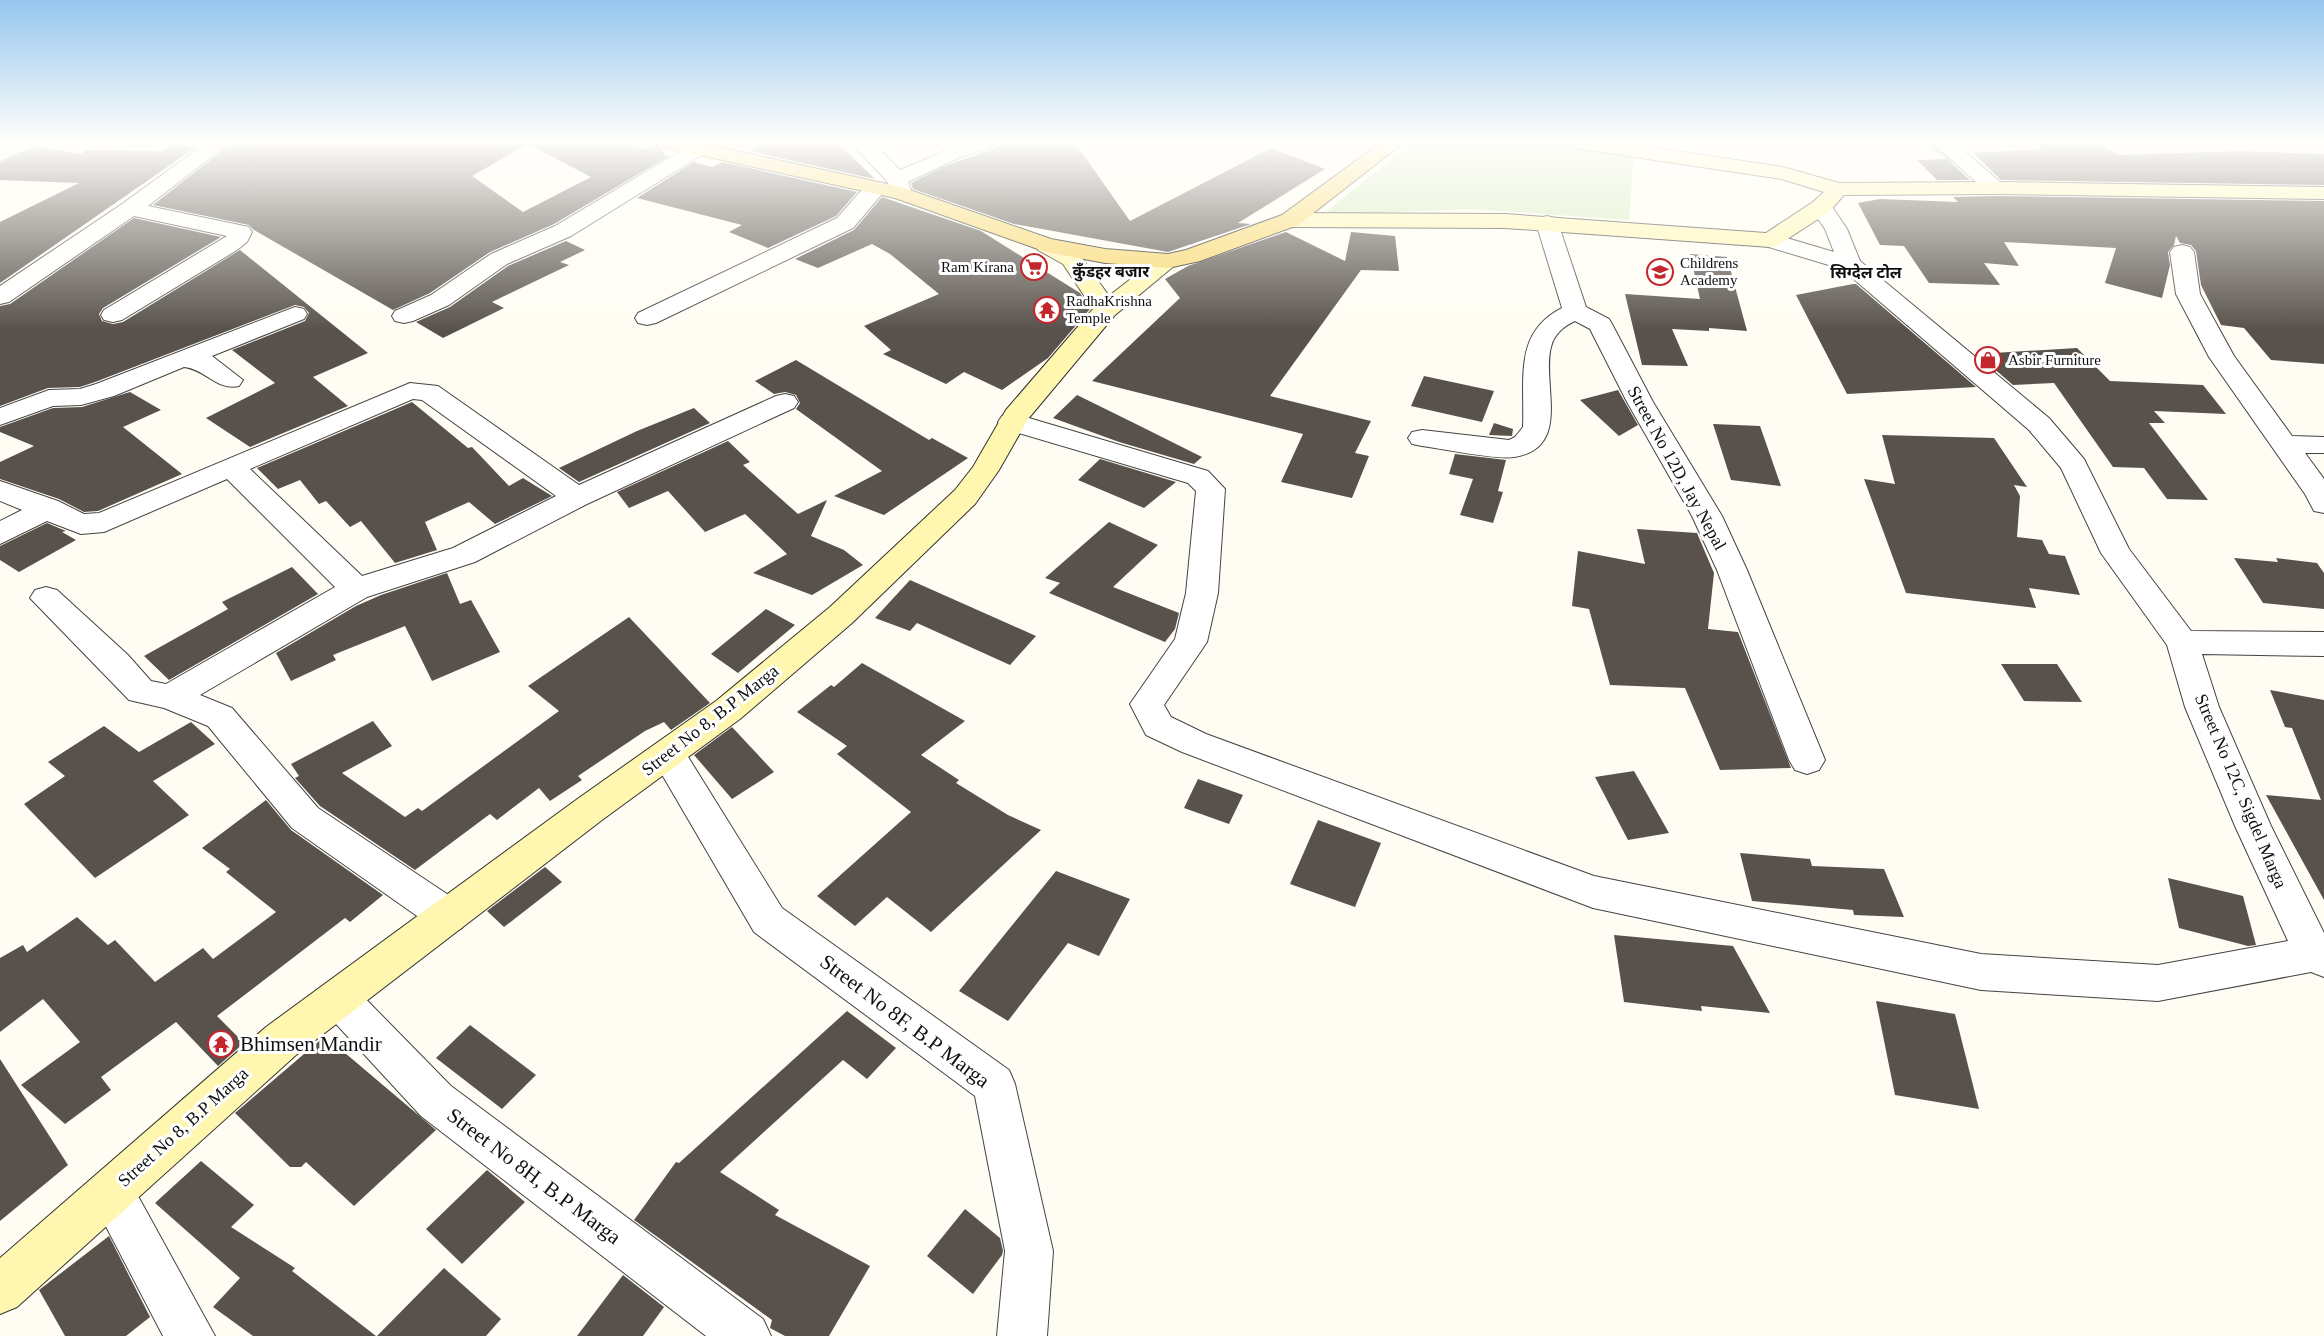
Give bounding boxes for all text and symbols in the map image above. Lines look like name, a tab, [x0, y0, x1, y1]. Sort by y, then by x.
supermarket icon: Ram Kirana	[1019, 252, 1049, 282]
place label: Childrens Academy	[1680, 255, 1738, 288]
school or university icon: Childrens Academy	[1645, 257, 1675, 287]
place label: Ram Kirana	[941, 259, 1014, 275]
district label: कुँडहर बजार	[1073, 262, 1150, 282]
district label: सिग्देल टोल	[1830, 263, 1903, 281]
place label: RadhaKrishna Temple	[1066, 293, 1152, 326]
temple icon: RadhaKrishna Temple	[1032, 295, 1062, 325]
shop icon: Asbir Furniture	[1973, 345, 2003, 375]
place label: Asbir Furniture	[2008, 352, 2101, 368]
street label: Street No 12D, Jay Nepal	[1624, 382, 1730, 554]
street label: Street No 8, B.P Marga	[638, 660, 782, 780]
street label: Street No 12C, Sigdel Marga	[2191, 691, 2291, 891]
street label: Street No 8F, B.P Marga	[816, 949, 995, 1093]
temple icon: Bhimsen Mandir	[206, 1029, 236, 1059]
place label: Bhimsen Mandir	[240, 1032, 382, 1056]
street label: Street No 8, B.P Marga	[114, 1063, 252, 1191]
street label: Street No 8H, B.P Marga	[442, 1103, 626, 1250]

